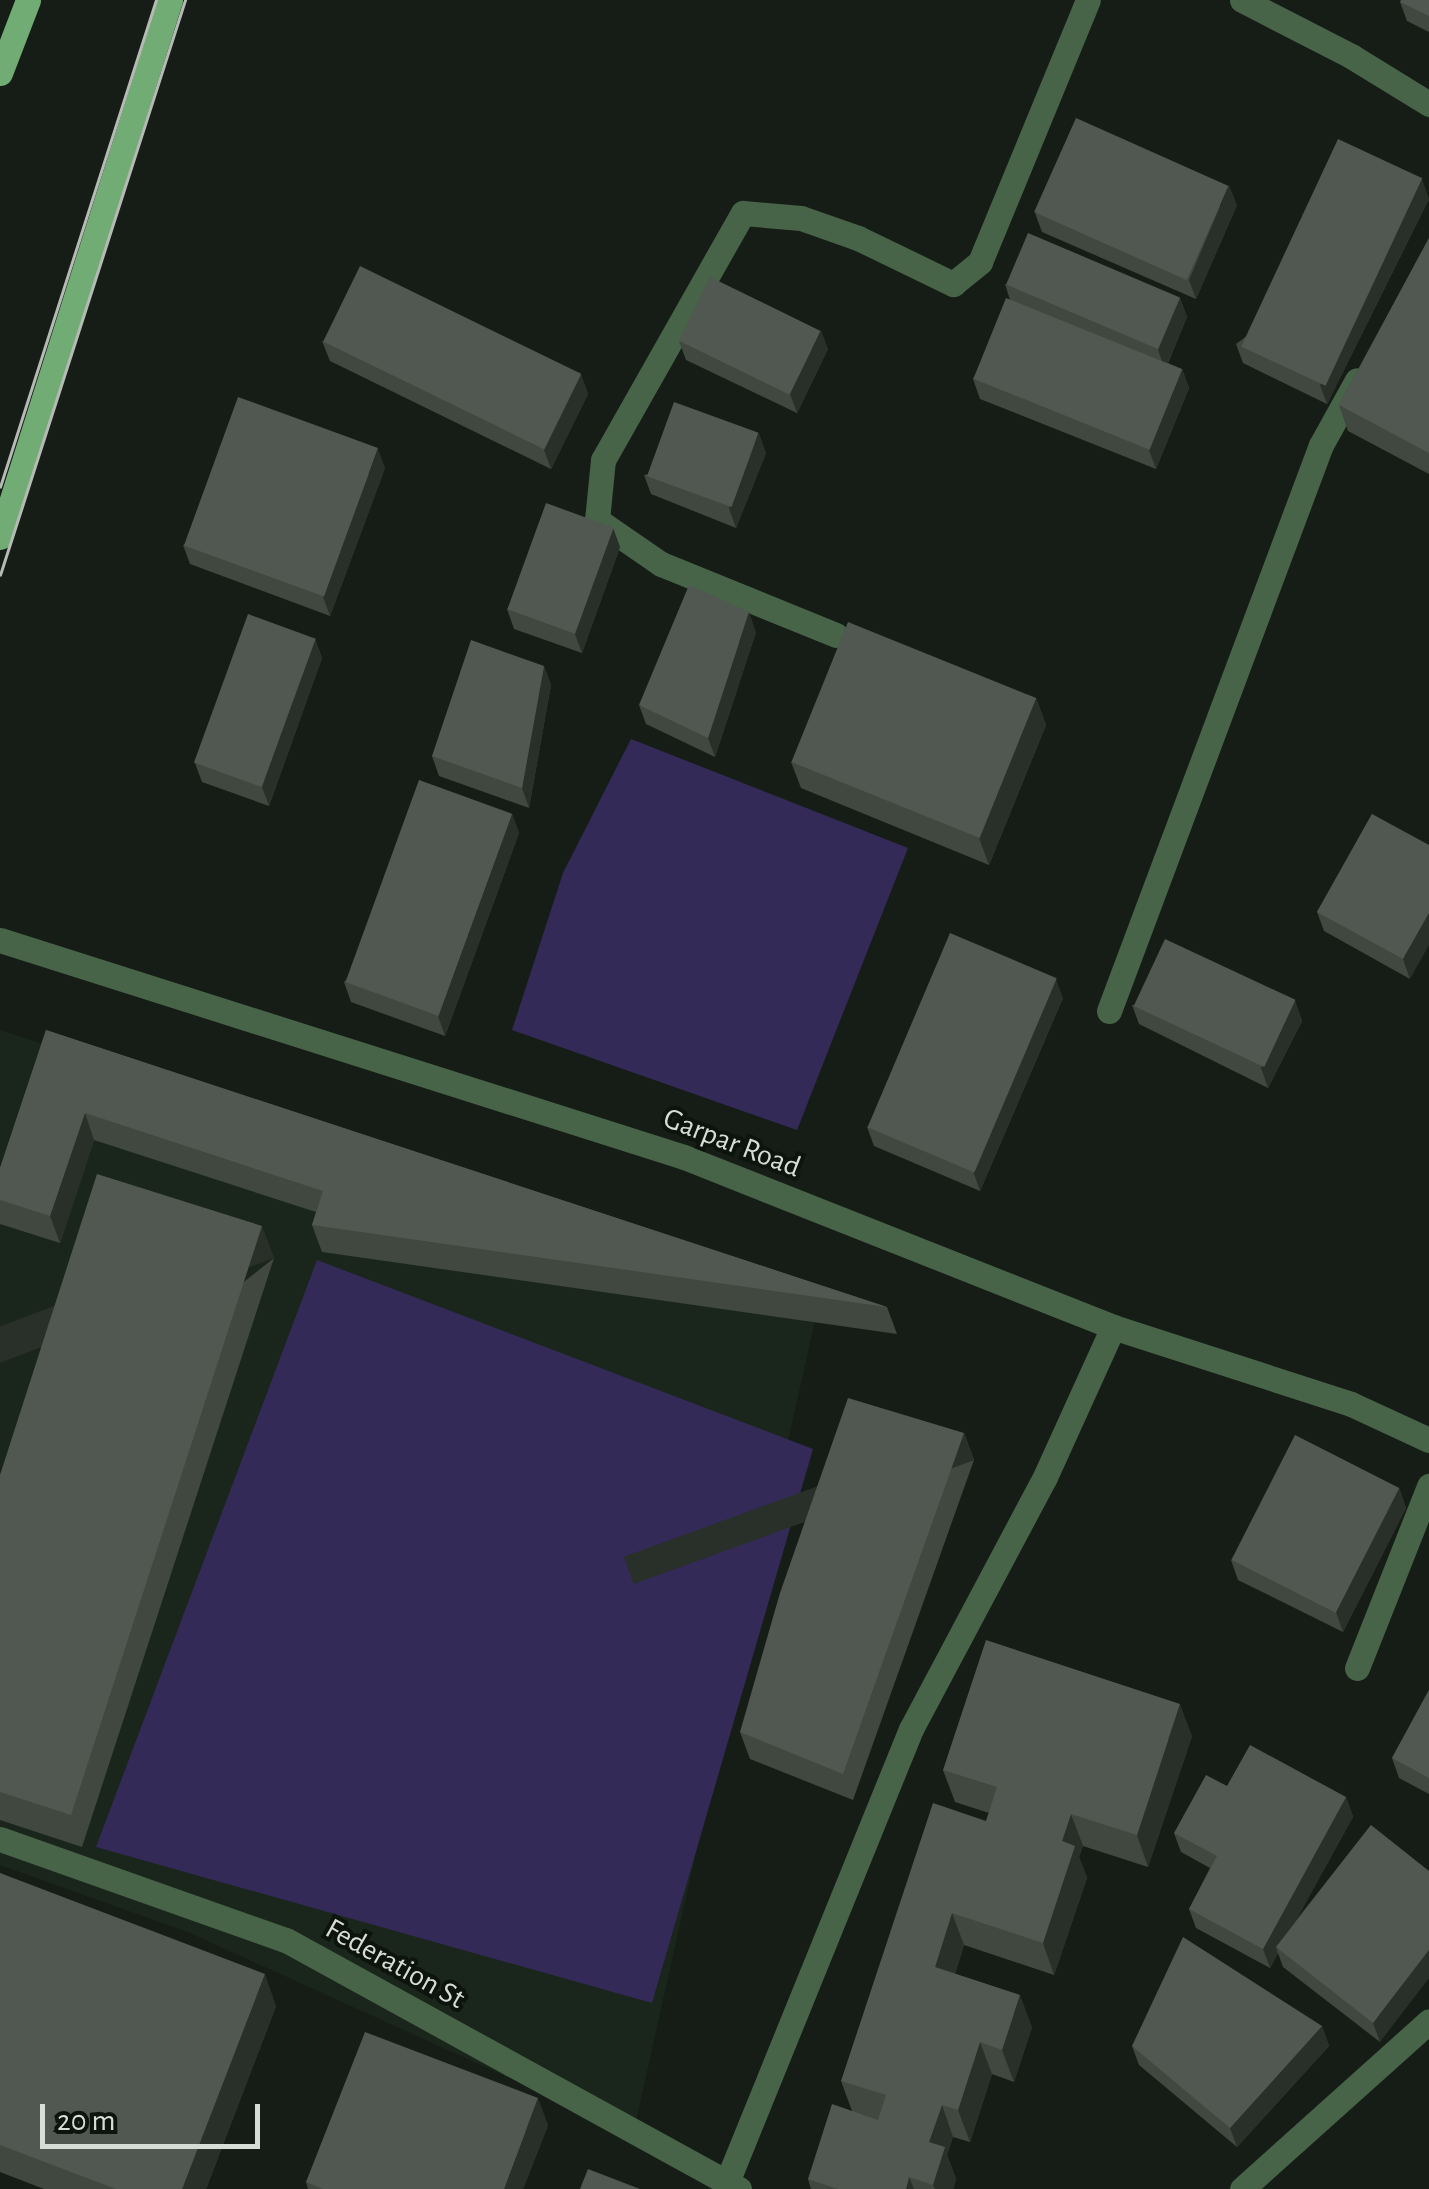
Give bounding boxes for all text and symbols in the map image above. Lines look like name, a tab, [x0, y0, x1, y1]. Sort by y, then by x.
street label: Garpar Road	[658, 1100, 806, 1186]
street label: Federation St	[319, 1911, 471, 2017]
scale bar	[45, 2084, 265, 2146]
text: 20 m	[57, 2106, 115, 2136]

